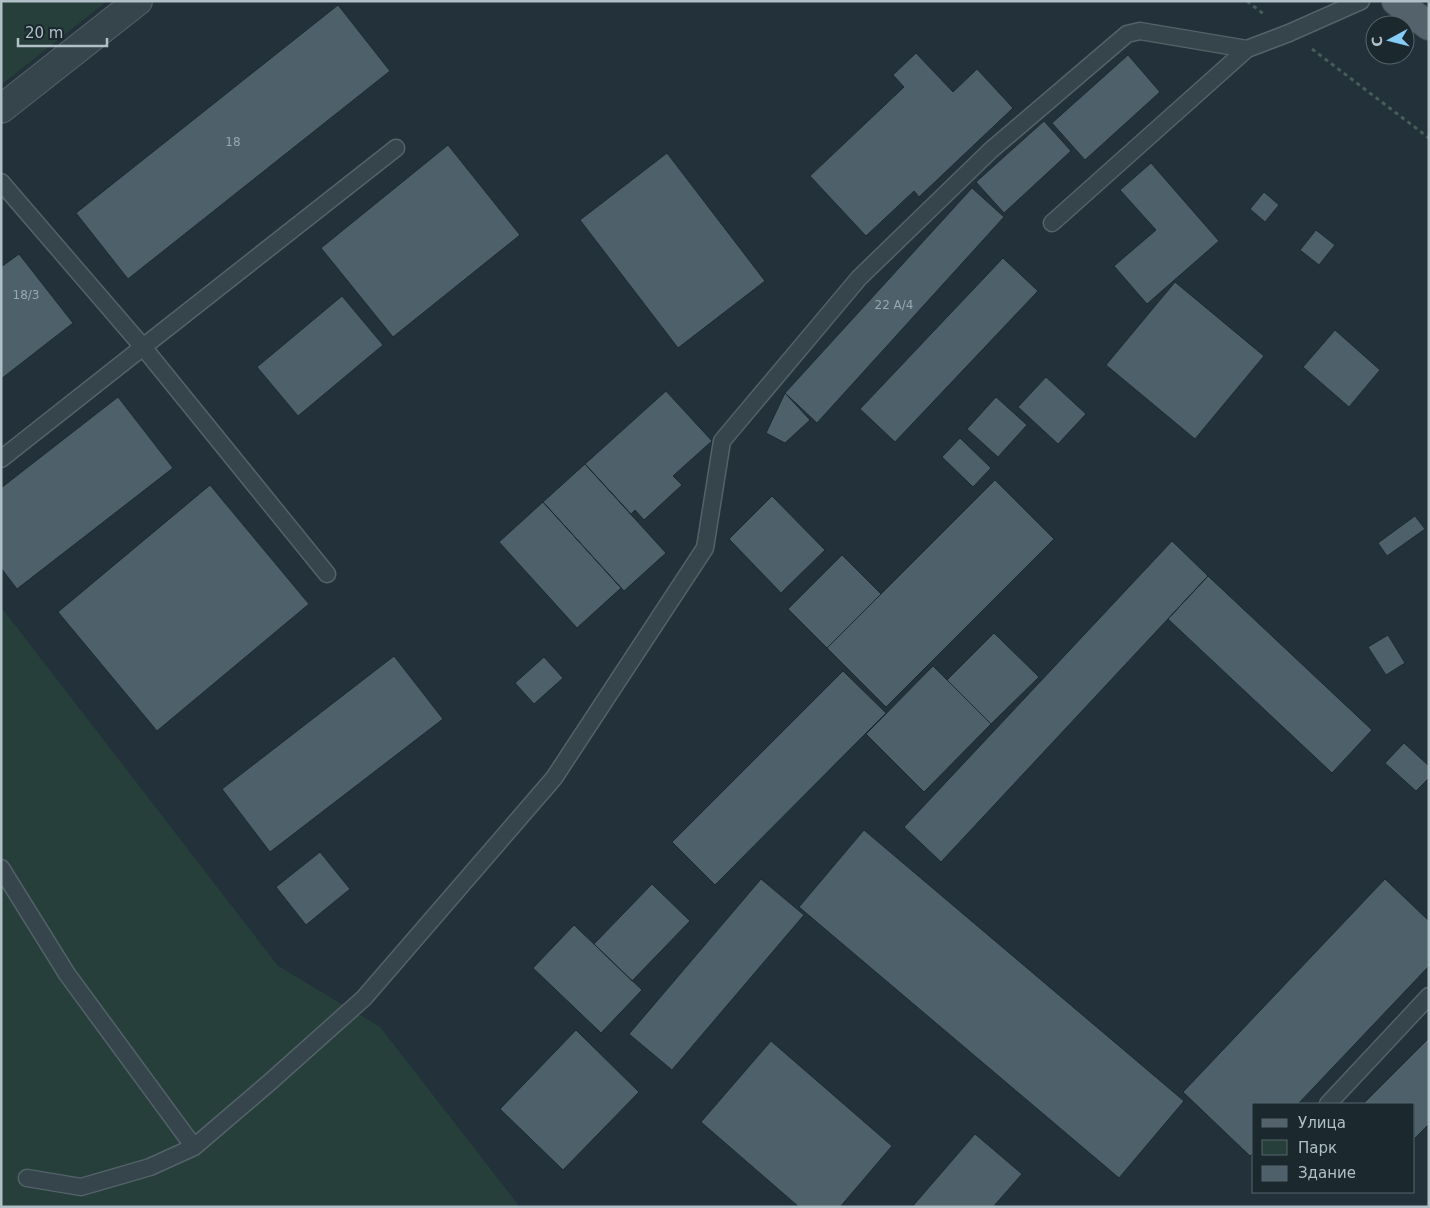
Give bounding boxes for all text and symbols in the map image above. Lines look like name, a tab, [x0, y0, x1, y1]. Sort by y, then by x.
scale bar	[18, 15, 106, 47]
north arrow	[1365, 15, 1415, 65]
text: 20 m	[25, 24, 63, 42]
text: С	[1369, 36, 1386, 48]
house number: 18	[225, 135, 241, 149]
house number: 18/3	[13, 288, 39, 302]
house number: 22 А/4	[875, 298, 913, 312]
legend	[1252, 1103, 1415, 1193]
text: Улица	[1298, 1114, 1346, 1132]
text: Парк	[1298, 1139, 1337, 1157]
text: Здание	[1298, 1164, 1356, 1182]

